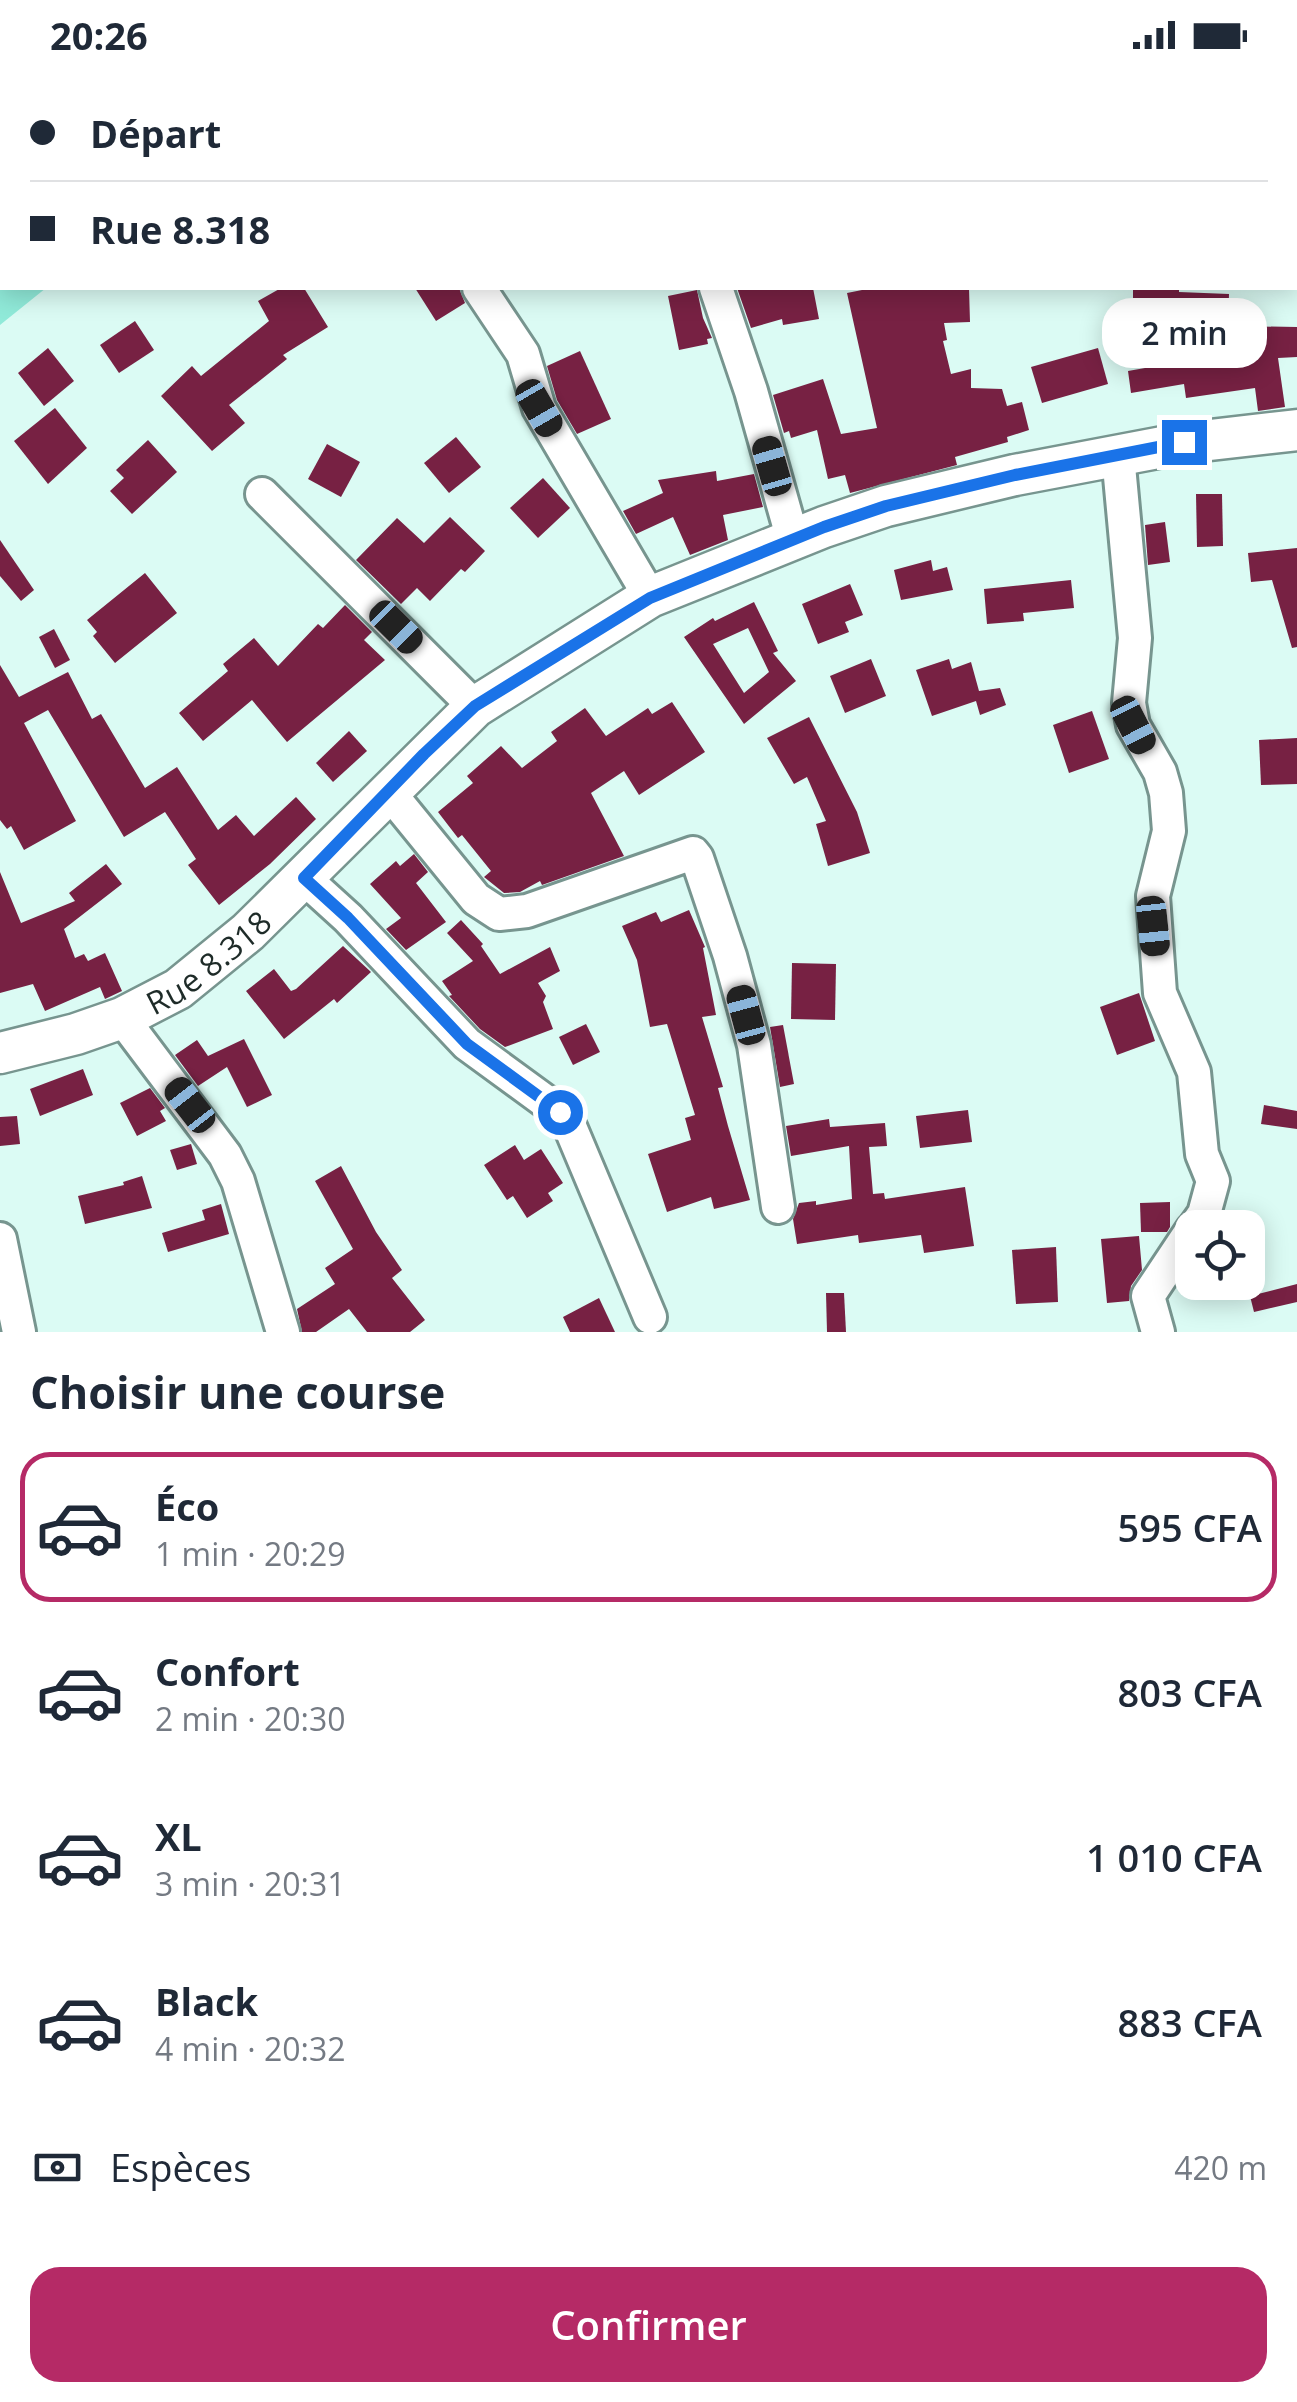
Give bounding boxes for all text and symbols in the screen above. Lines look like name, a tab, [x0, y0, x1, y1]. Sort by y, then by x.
text: 20:26	[50, 9, 148, 61]
text: Départ	[90, 107, 221, 159]
text: Rue 8.318	[90, 203, 270, 255]
callout: 2 min	[1102, 297, 1266, 367]
text: 2 min	[1141, 311, 1228, 354]
car	[511, 375, 567, 441]
route end	[1162, 420, 1207, 465]
car	[749, 433, 795, 499]
car	[364, 595, 428, 659]
car	[1106, 691, 1160, 759]
car	[1135, 895, 1171, 957]
street label: Rue 8.318	[138, 900, 280, 1024]
car	[724, 982, 768, 1048]
car	[160, 1072, 220, 1138]
route start	[538, 1090, 583, 1135]
map controls	[1175, 1210, 1265, 1300]
button: locate	[1175, 1210, 1265, 1300]
text: Choisir une course	[30, 1361, 445, 1422]
text: Éco	[155, 1480, 219, 1532]
icon: car	[35, 1482, 125, 1572]
text: 595 CFA	[1117, 1501, 1262, 1553]
text: 1 min · 20:29	[155, 1532, 346, 1575]
text: Confort	[155, 1645, 300, 1697]
icon: car	[35, 1647, 125, 1737]
text: 803 CFA	[1117, 1666, 1262, 1718]
text: 2 min · 20:30	[155, 1697, 346, 1740]
text: XL	[155, 1810, 202, 1862]
icon: car	[35, 1812, 125, 1902]
text: 1 010 CFA	[1086, 1831, 1262, 1883]
text: 3 min · 20:31	[155, 1862, 346, 1905]
text: Black	[155, 1975, 258, 2027]
icon: car	[35, 1977, 125, 2067]
text: 883 CFA	[1117, 1996, 1262, 2048]
text: 4 min · 20:32	[155, 2027, 346, 2070]
icon: cash	[30, 2140, 85, 2195]
text: Espèces	[110, 2141, 251, 2193]
text: 420 m	[1174, 2146, 1267, 2189]
button: Confirmer	[30, 2267, 1267, 2382]

